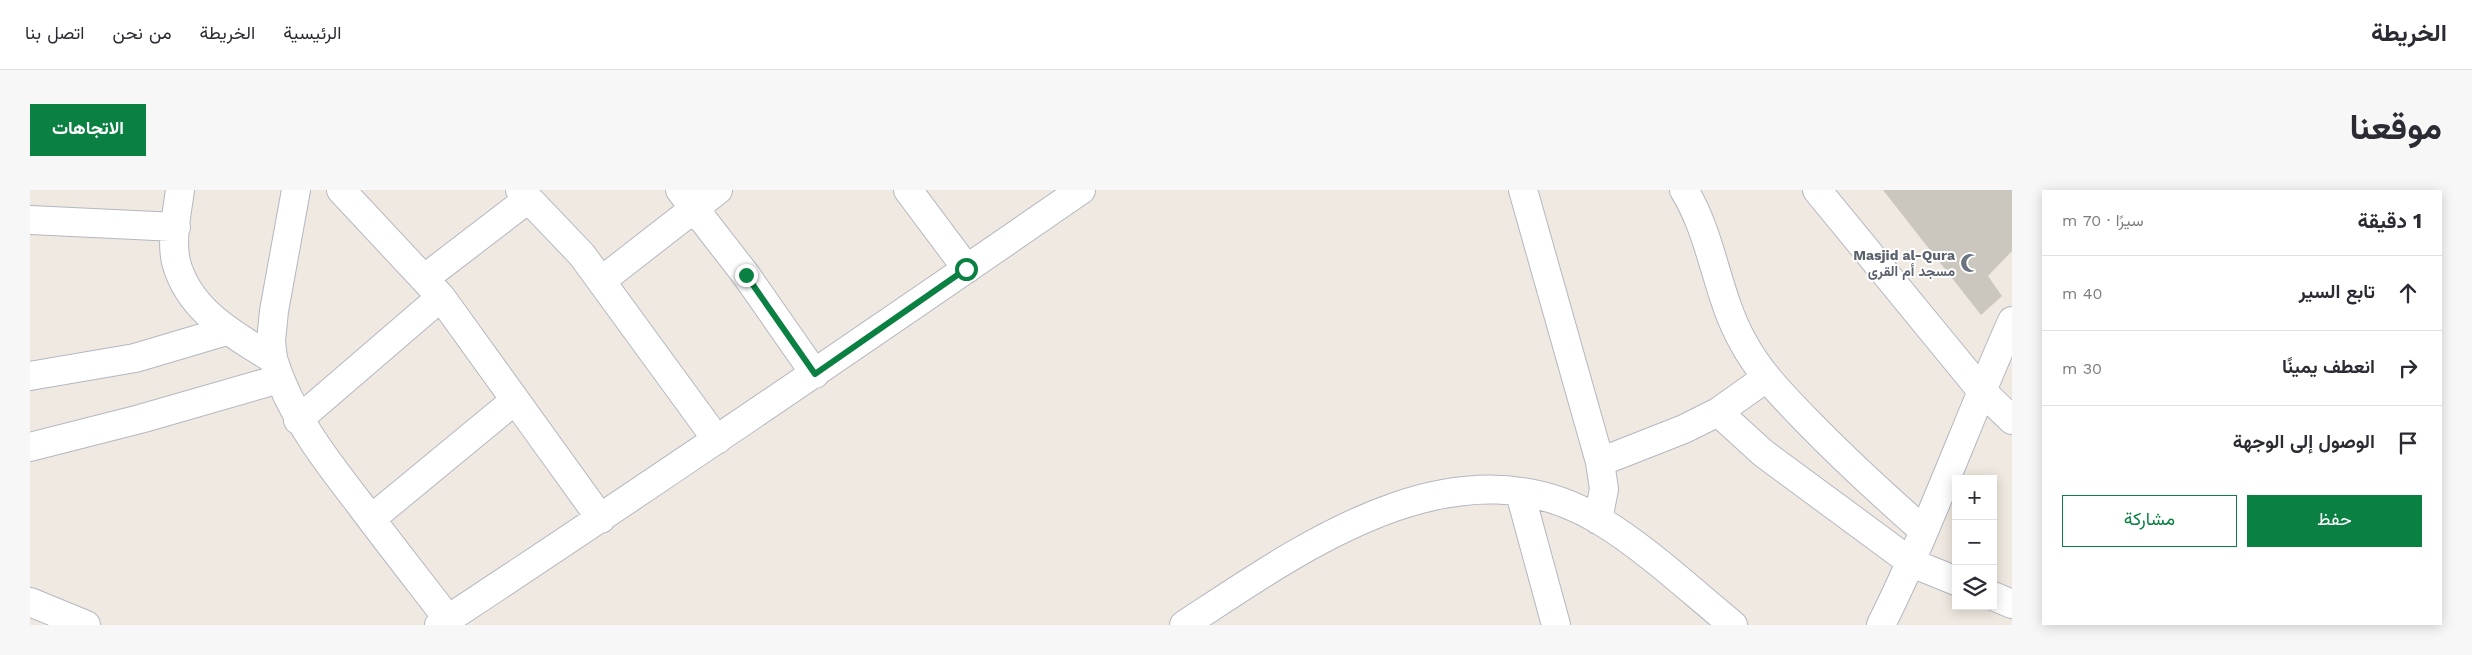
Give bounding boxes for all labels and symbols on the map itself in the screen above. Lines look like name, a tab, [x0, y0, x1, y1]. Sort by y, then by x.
place label: Masjid al-Qura مسجد أم القرى	[1853, 247, 1956, 280]
mosque icon: Masjid al-Qura مسجد أم القرى	[1959, 252, 1981, 274]
route start	[955, 258, 978, 281]
route end	[735, 264, 758, 287]

